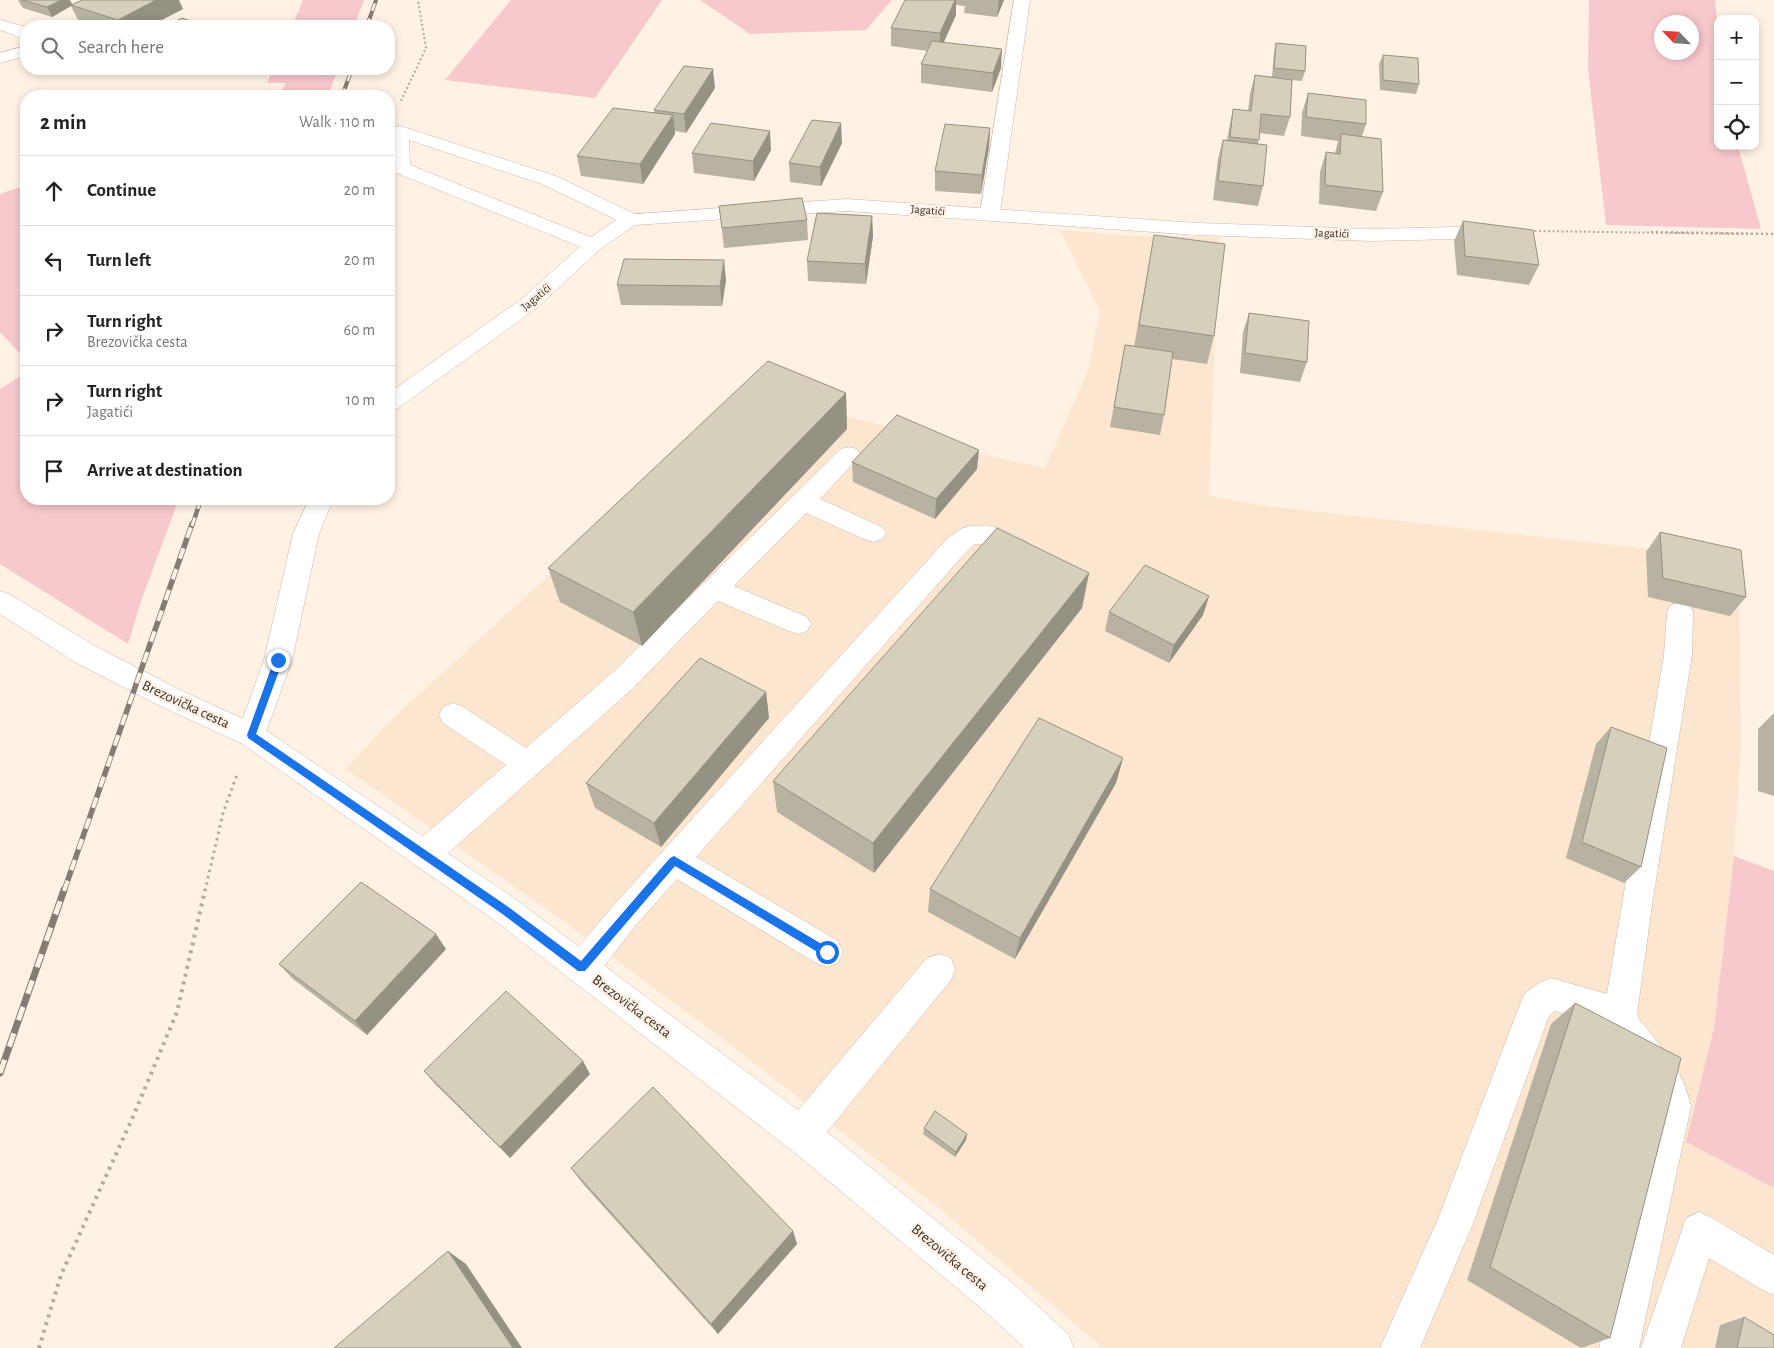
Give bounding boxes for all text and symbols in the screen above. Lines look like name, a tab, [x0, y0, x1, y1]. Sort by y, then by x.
north arrow	[1654, 15, 1699, 60]
map controls	[1714, 15, 1759, 150]
button: +	[1714, 15, 1759, 60]
search box	[20, 20, 395, 75]
icon: search	[38, 34, 66, 62]
text: Search here	[78, 38, 164, 57]
button: −	[1714, 60, 1759, 105]
button: locate	[1714, 105, 1759, 150]
text: 2 min	[40, 112, 87, 133]
text: Walk · 110 m	[299, 114, 375, 130]
icon: ahead	[40, 177, 68, 205]
text: Continue	[87, 181, 156, 200]
text: 20 m	[344, 182, 375, 198]
street label: Jagatići	[910, 203, 946, 217]
street label: Jagatići	[1315, 226, 1349, 240]
icon: left	[40, 247, 68, 275]
text: Turn left	[87, 251, 151, 270]
text: 20 m	[344, 252, 375, 268]
street label: Jagatići	[519, 281, 553, 313]
text: Turn right	[87, 312, 162, 331]
icon: right	[40, 317, 68, 345]
text: 60 m	[344, 322, 375, 338]
text: Brezovička cesta	[87, 334, 188, 350]
text: Turn right	[87, 382, 162, 401]
icon: right	[40, 387, 68, 415]
text: 10 m	[346, 392, 375, 408]
text: Jagatići	[87, 404, 133, 420]
icon: arrive	[40, 457, 68, 485]
text: Arrive at destination	[87, 461, 243, 480]
route end	[267, 649, 290, 672]
street label: Brezovička cesta	[140, 678, 232, 731]
route start	[816, 941, 839, 964]
street label: Brezovička cesta	[589, 972, 674, 1041]
street label: Brezovička cesta	[909, 1221, 991, 1294]

